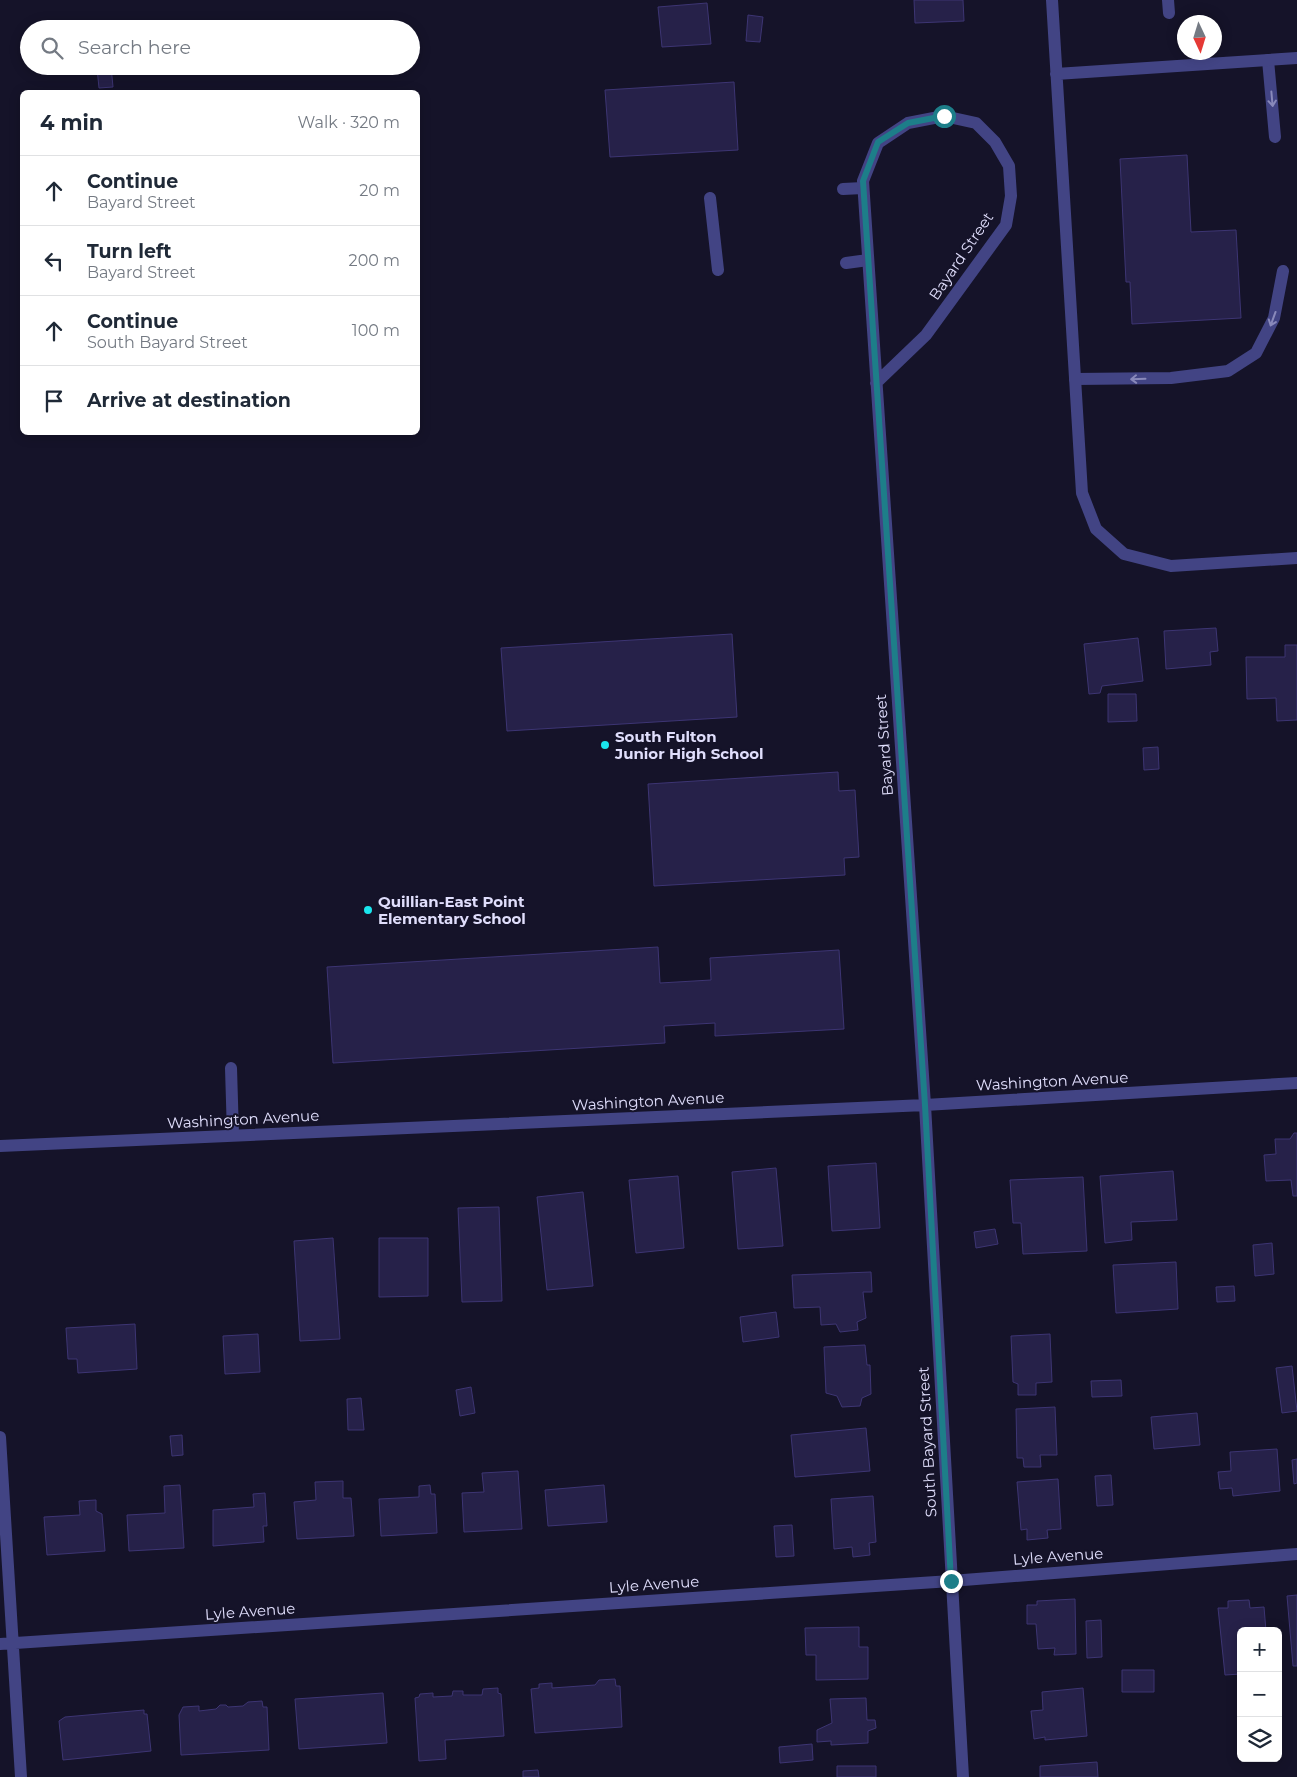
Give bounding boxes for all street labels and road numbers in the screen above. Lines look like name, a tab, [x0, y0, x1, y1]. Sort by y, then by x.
street label: Bayard Street	[925, 208, 997, 304]
street label: Bayard Street	[871, 694, 897, 796]
street label: Washington Avenue	[975, 1068, 1129, 1094]
street label: Washington Avenue	[571, 1088, 725, 1114]
street label: Washington Avenue	[166, 1106, 320, 1132]
street label: South Bayard Street	[914, 1366, 940, 1518]
street label: Lyle Avenue	[1012, 1543, 1104, 1569]
street label: Lyle Avenue	[608, 1571, 700, 1597]
street label: Lyle Avenue	[204, 1598, 296, 1624]

